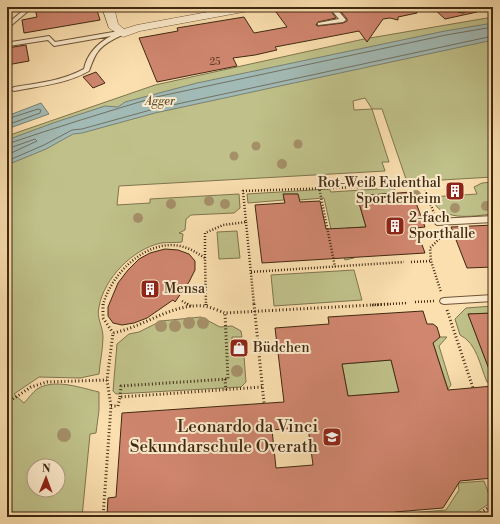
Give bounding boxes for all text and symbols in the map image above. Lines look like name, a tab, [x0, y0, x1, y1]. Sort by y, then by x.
house number: 25	[209, 56, 221, 68]
park label: Agger	[143, 94, 176, 109]
place label: Rot-Weiß Eulenthal Sportlerheim	[318, 174, 441, 208]
building icon: Rot-Weiß Eulenthal Sportlerheim	[444, 180, 466, 202]
place label: 2-fach Sporthalle	[409, 209, 475, 243]
building icon: 2-fach Sporthalle	[384, 215, 406, 237]
building icon: Mensa	[139, 278, 161, 300]
place label: Mensa	[164, 280, 206, 298]
shop icon: Büdchen	[228, 337, 250, 359]
place label: Büdchen	[252, 339, 310, 357]
place label: Leonardo da Vinci Sekundarschule Overath	[130, 416, 318, 458]
school or university icon: Leonardo da Vinci Sekundarschule Overath	[321, 426, 343, 448]
north arrow	[26, 458, 66, 498]
text: N	[42, 462, 51, 476]

